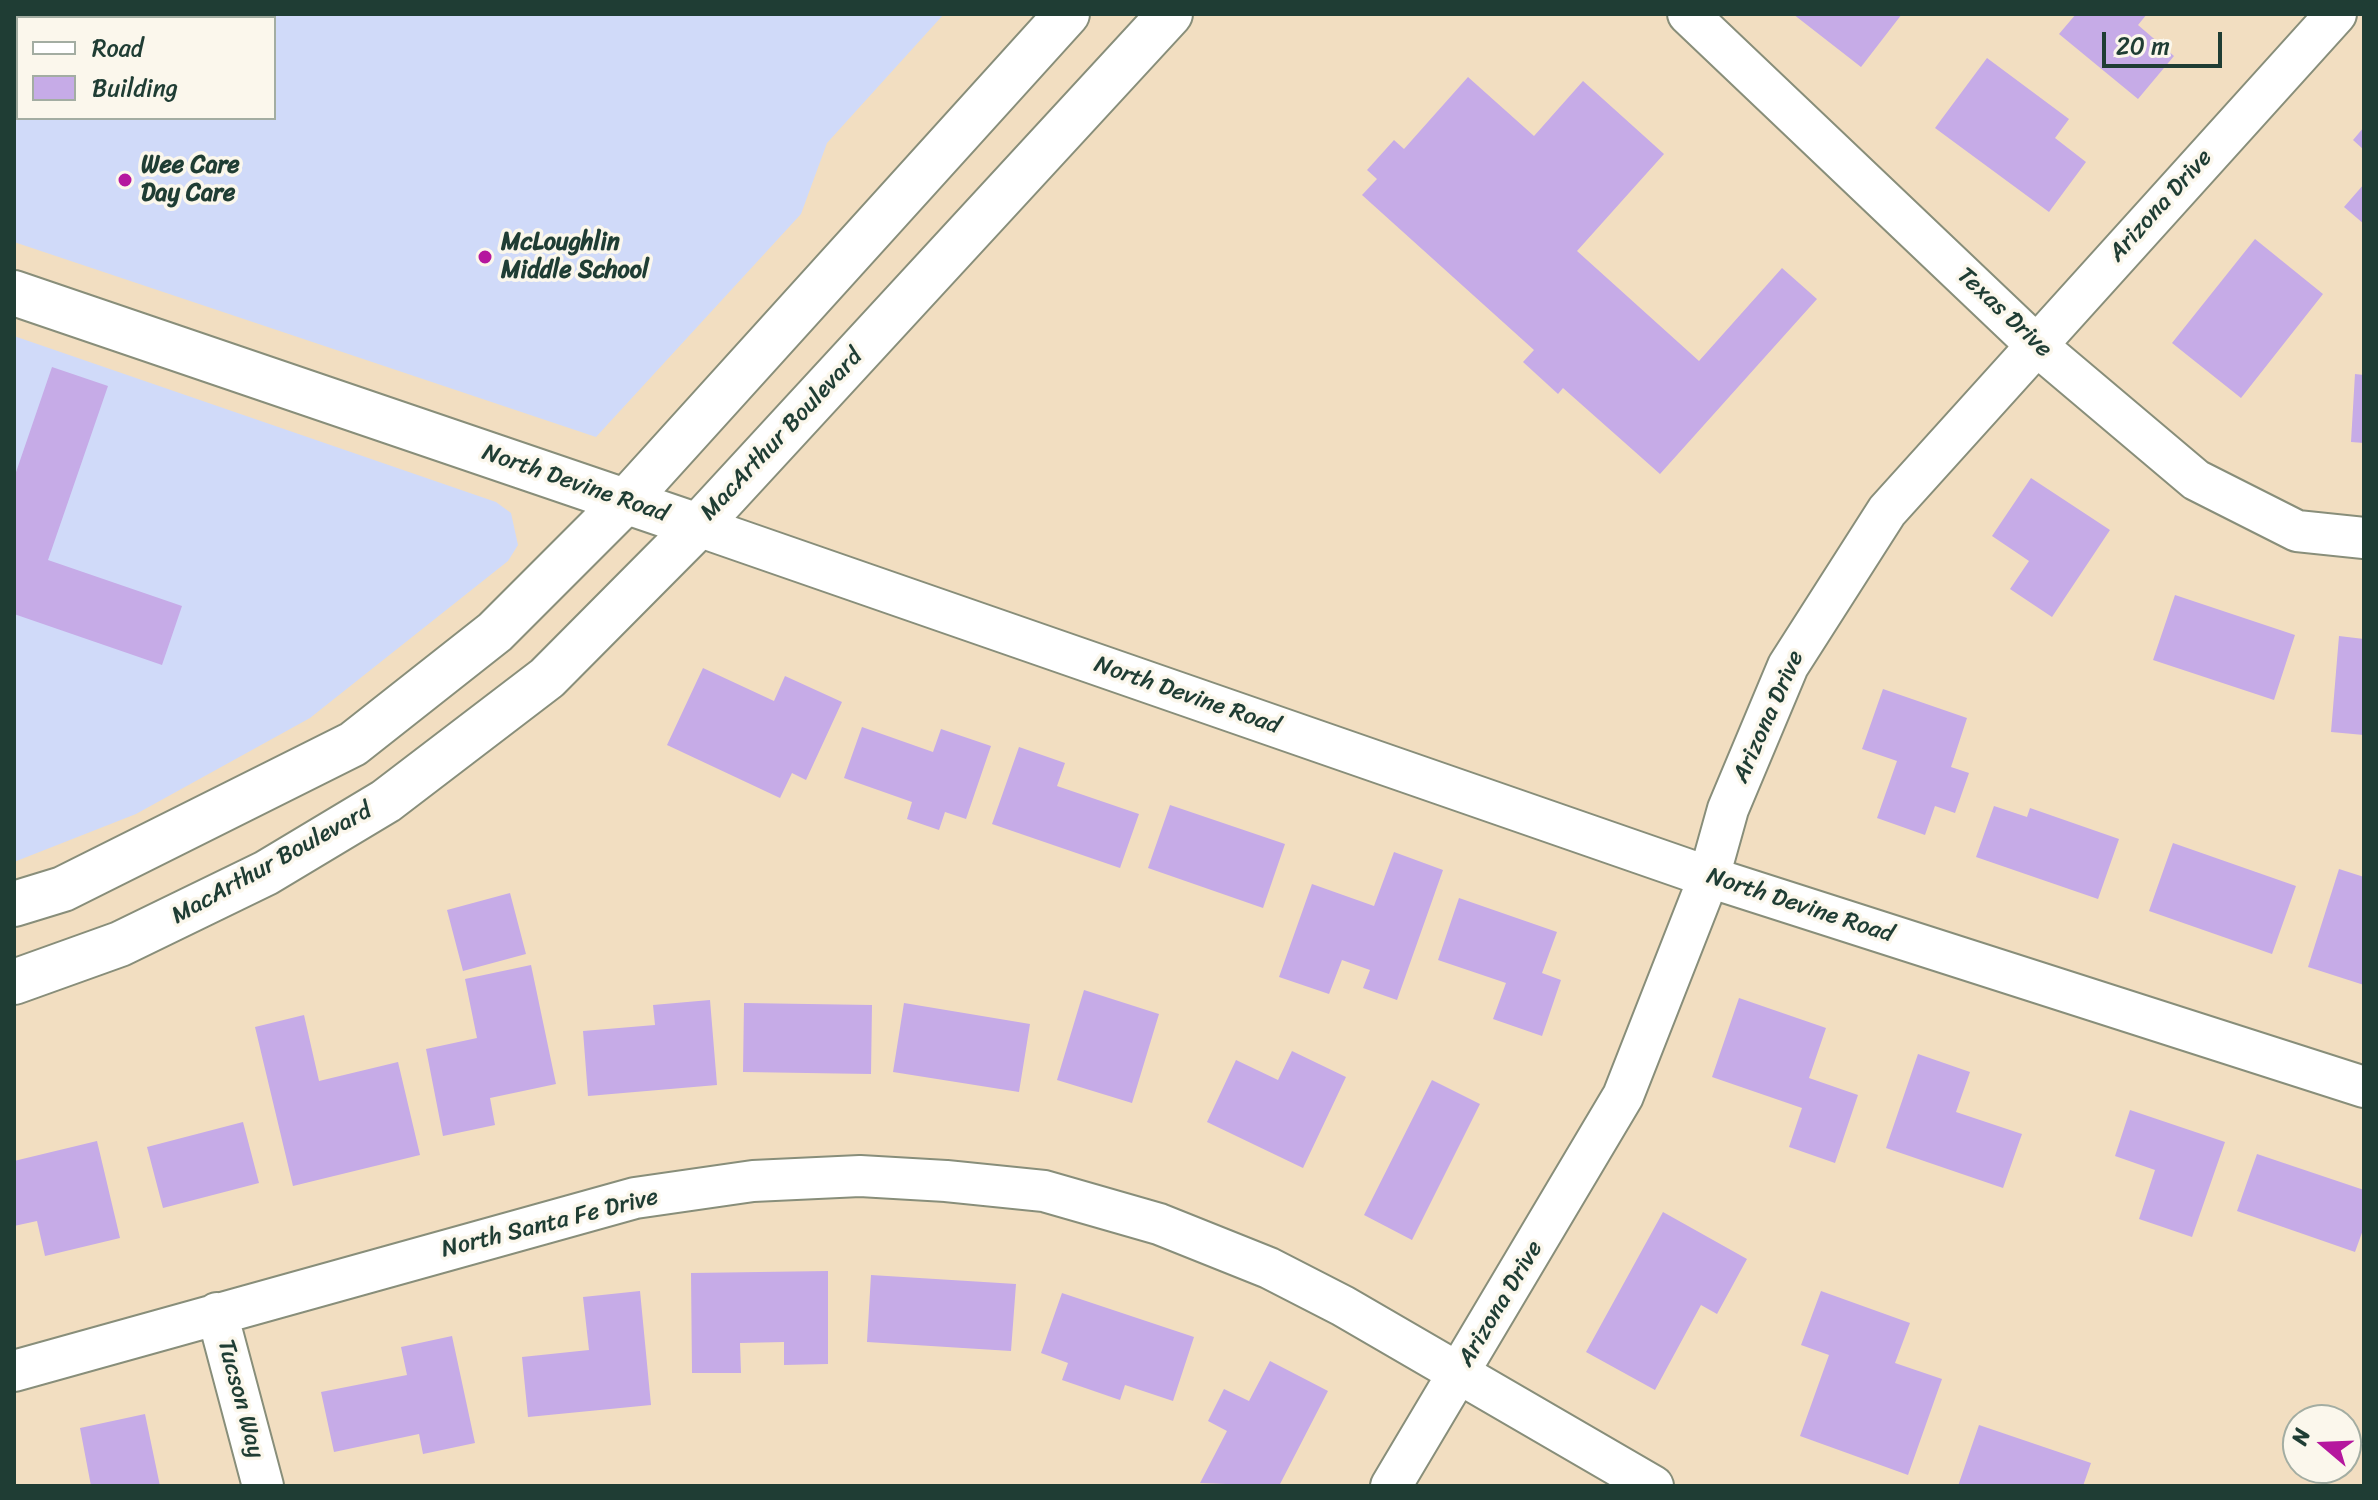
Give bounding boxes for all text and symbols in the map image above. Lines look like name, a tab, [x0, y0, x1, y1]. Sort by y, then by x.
legend	[16, 16, 276, 120]
scale bar	[2106, 16, 2226, 66]
text: 20 m	[2116, 25, 2170, 67]
text: Road	[92, 27, 143, 69]
text: Building	[92, 67, 178, 109]
street label: Arizona Drive	[2103, 144, 2219, 268]
place label: Wee Care Day Care	[141, 152, 240, 208]
marker: Wee Care Day Care	[116, 171, 134, 189]
place label: McLoughlin Middle School	[501, 229, 649, 285]
marker: McLoughlin Middle School	[476, 248, 494, 266]
street label: Texas Drive	[1951, 262, 2057, 364]
street label: MacArthur Boulevard	[695, 343, 869, 527]
street label: North Devine Road	[478, 439, 672, 529]
street label: Arizona Drive	[1727, 647, 1811, 787]
street label: North Devine Road	[1090, 651, 1284, 741]
street label: MacArthur Boulevard	[167, 797, 377, 931]
street label: North Devine Road	[1703, 862, 1897, 950]
street label: North Santa Fe Drive	[438, 1183, 662, 1265]
street label: Arizona Drive	[1452, 1236, 1550, 1372]
street label: Tucson Way	[210, 1337, 270, 1461]
north arrow	[2282, 1404, 2362, 1484]
text: N	[2280, 1423, 2322, 1450]

